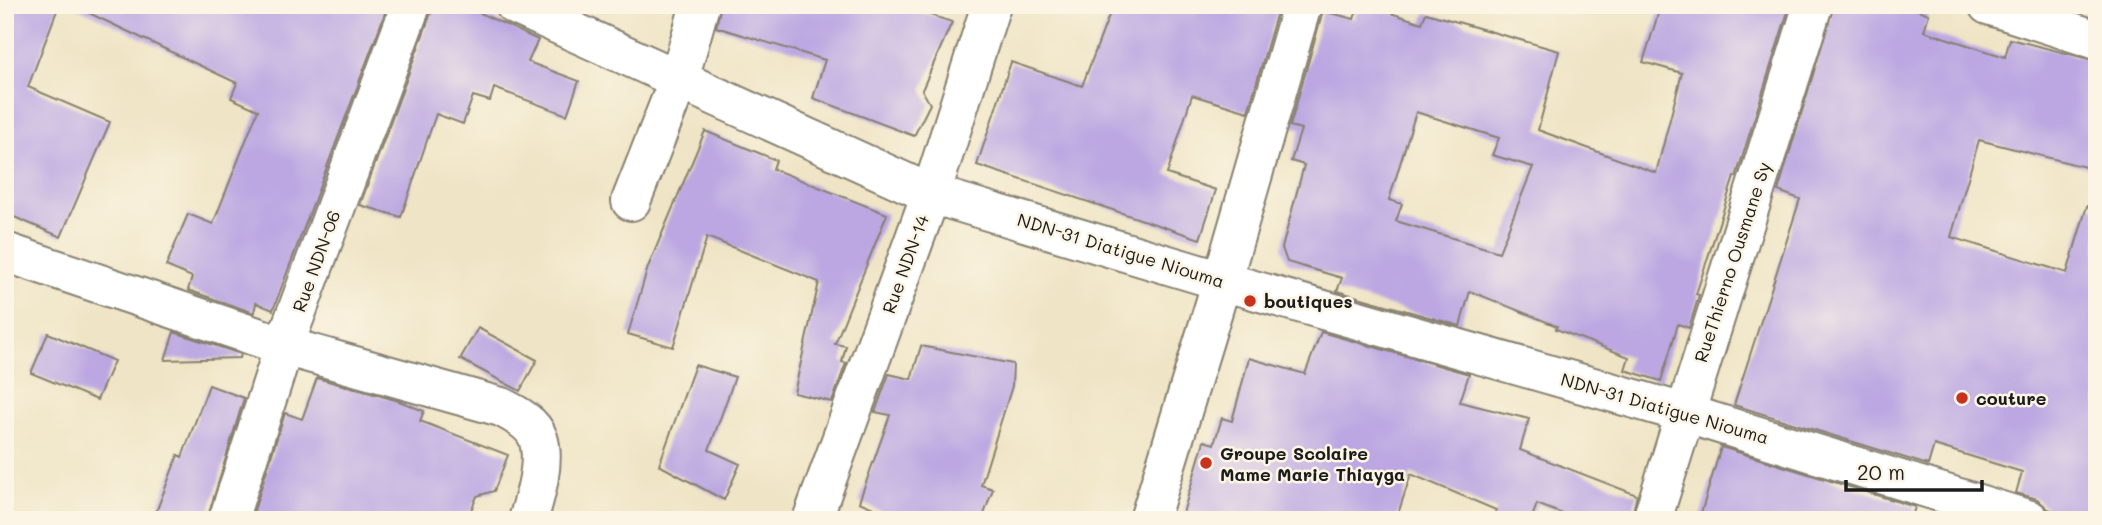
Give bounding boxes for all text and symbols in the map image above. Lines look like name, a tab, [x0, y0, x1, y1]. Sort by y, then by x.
street label: RueThierno Ousmane Sy	[1688, 159, 1776, 365]
street label: Rue NDN-06	[286, 207, 346, 315]
street label: NDN-31 Diatigue Niouma	[1014, 207, 1228, 293]
street label: Rue NDN-14	[876, 211, 934, 317]
place label: boutiques	[1264, 289, 1353, 313]
marker: boutiques	[1242, 293, 1258, 309]
street label: NDN-31 Diatigue Niouma	[1558, 367, 1772, 449]
place label: couture	[1976, 386, 2047, 410]
marker: couture	[1954, 390, 1970, 406]
place label: Groupe Scolaire Mame Marie Thiayga	[1220, 441, 1405, 486]
scale bar	[1846, 448, 1983, 492]
marker: Groupe Scolaire Mame Marie Thiayga	[1198, 455, 1214, 471]
text: 20 m	[1857, 458, 1905, 485]

